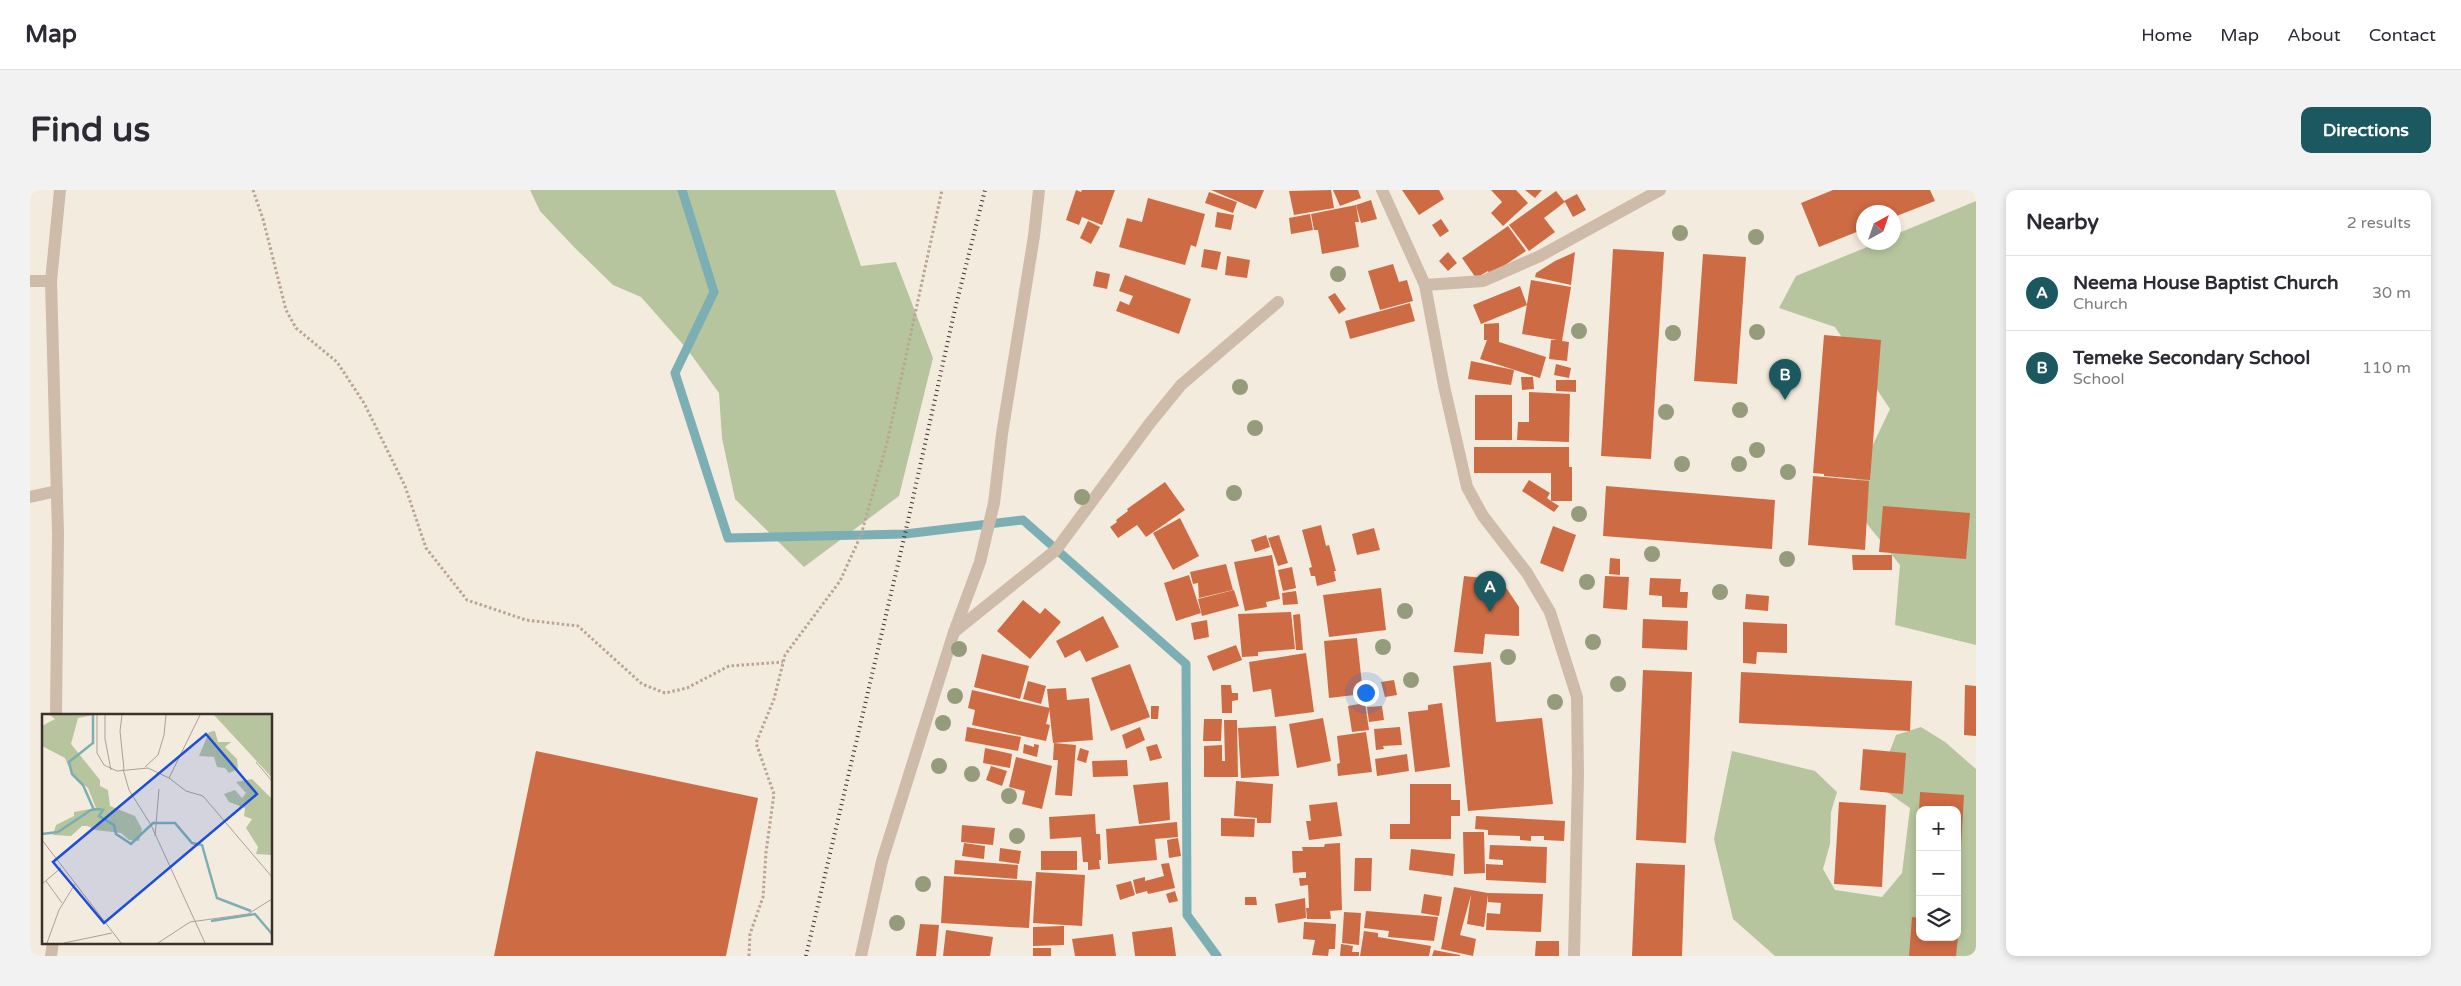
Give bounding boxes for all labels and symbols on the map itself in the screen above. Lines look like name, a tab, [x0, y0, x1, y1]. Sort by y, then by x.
north arrow	[1856, 205, 1901, 250]
pin: B	[1769, 359, 1801, 400]
pin: A	[1474, 571, 1506, 612]
your location	[1353, 680, 1379, 706]
inset map	[42, 714, 272, 944]

